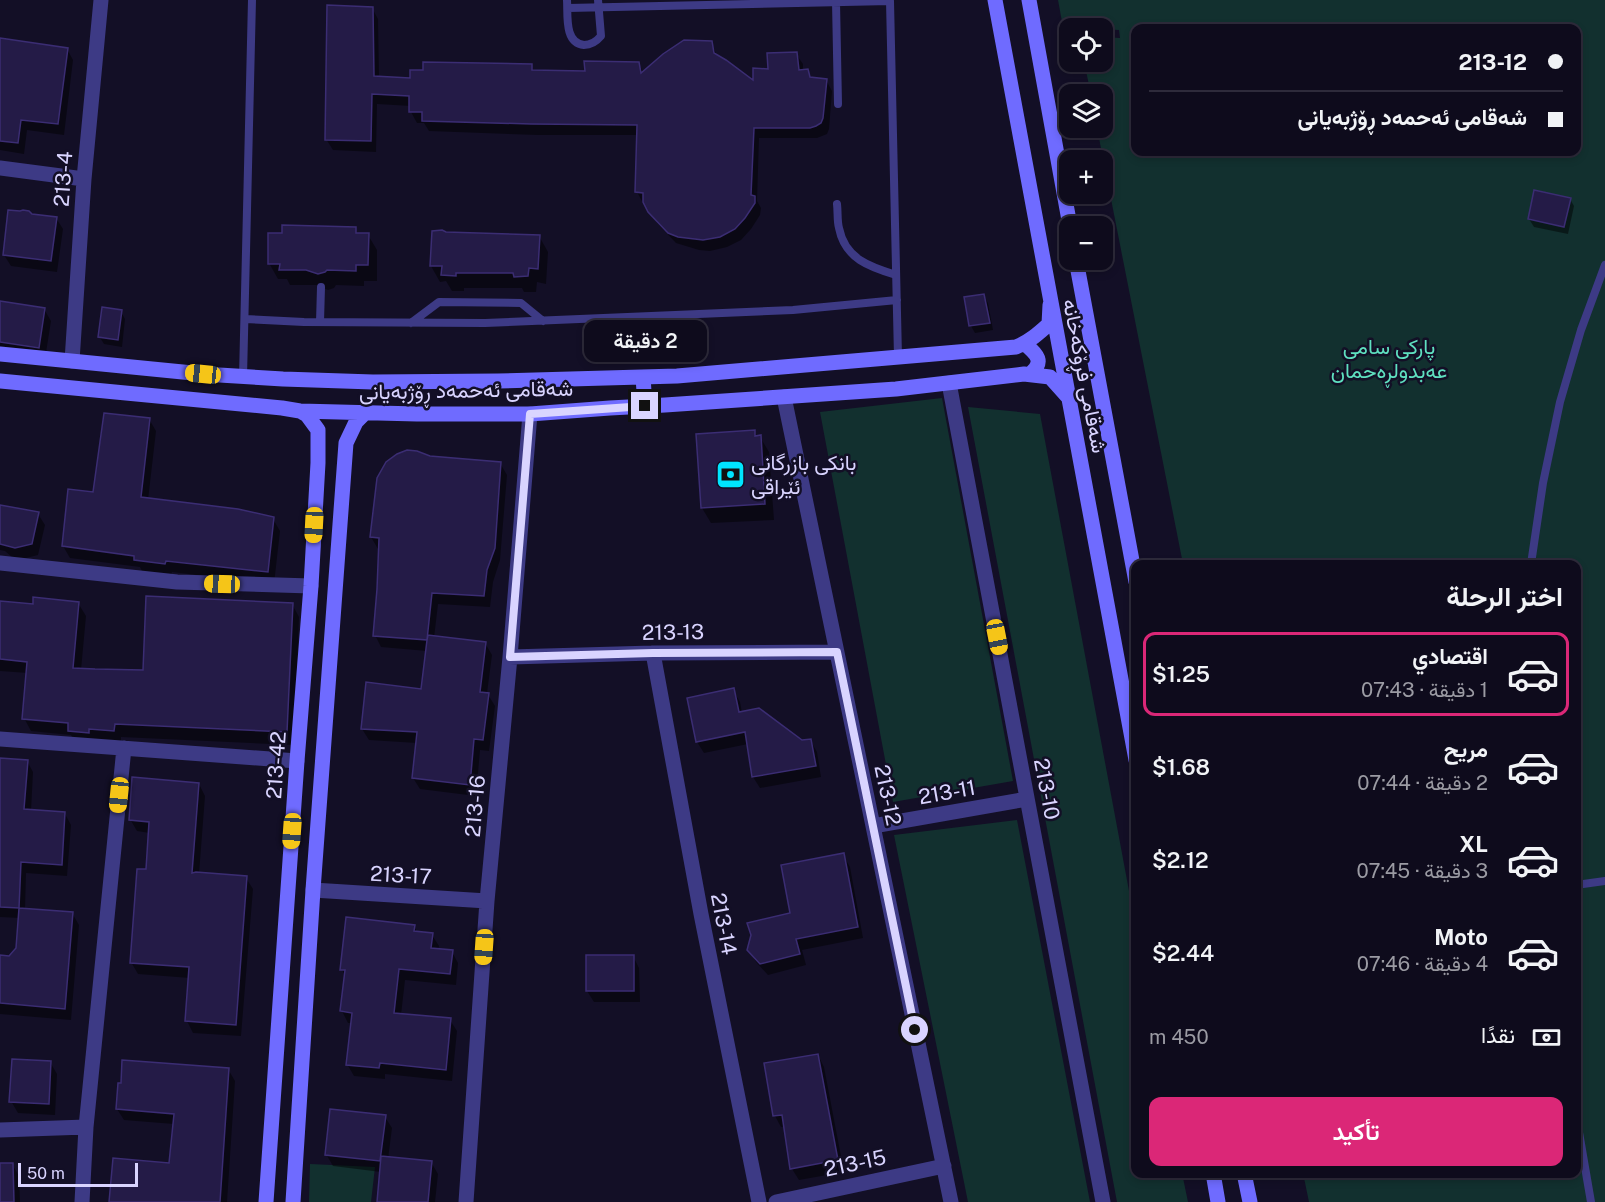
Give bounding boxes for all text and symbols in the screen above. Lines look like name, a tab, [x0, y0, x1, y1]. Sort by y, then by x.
map controls	[1059, 18, 1113, 270]
button: locate	[1059, 18, 1113, 72]
text: 213-12	[1458, 49, 1527, 75]
button: layers	[1059, 84, 1113, 138]
text: شەقامی ئەحمەد ڕۆژبەیانی	[1298, 104, 1527, 130]
street label: 213-4	[49, 150, 77, 208]
button: +	[1059, 150, 1113, 204]
button: −	[1059, 216, 1113, 270]
street label: شەقامی فڕۆکەخانە	[1053, 297, 1112, 456]
callout: 2 دقيقة	[584, 319, 706, 361]
text: 2 دقيقة	[614, 329, 677, 353]
park label: پارکی سامی عەبدولڕەحمان	[1331, 334, 1447, 388]
car	[184, 363, 222, 385]
street label: شەقامی ئەحمەد ڕۆژبەیانی	[359, 376, 573, 409]
route end	[631, 392, 658, 419]
place label: بانکی بازرگانی ئێراقی	[751, 450, 856, 500]
bank icon: بانکی بازرگانی ئێراقی	[714, 458, 746, 490]
car	[304, 507, 324, 543]
car	[204, 574, 240, 594]
text: اختر الرحلة	[1446, 580, 1563, 612]
car	[985, 618, 1009, 656]
street label: 213-13	[642, 619, 704, 645]
text: اقتصادي	[1412, 643, 1488, 669]
icon: car	[1506, 647, 1560, 701]
text: $1.25	[1152, 661, 1210, 687]
text: 1 دقيقة · 07:43	[1361, 678, 1488, 702]
street label: 213-42	[261, 730, 291, 800]
text: مريح	[1444, 736, 1488, 762]
icon: car	[1506, 740, 1560, 794]
text: $1.68	[1152, 754, 1210, 780]
street label: 213-10	[1029, 756, 1065, 822]
street label: 213-12	[869, 762, 907, 828]
text: 2 دقيقة · 07:44	[1357, 771, 1488, 795]
street label: 213-16	[460, 774, 490, 838]
street label: 213-11	[916, 775, 978, 809]
car	[108, 776, 130, 814]
car	[282, 812, 302, 850]
text: XL	[1460, 831, 1488, 857]
icon: car	[1506, 833, 1560, 887]
text: $2.12	[1152, 847, 1209, 873]
text: 3 دقيقة · 07:45	[1357, 859, 1488, 883]
street label: 213-17	[369, 861, 433, 889]
street label: 213-14	[706, 891, 742, 957]
text: Moto	[1434, 924, 1488, 950]
icon: car	[1506, 926, 1560, 980]
car	[474, 928, 494, 966]
text: $2.44	[1152, 940, 1214, 966]
text: 4 دقيقة · 07:46	[1357, 952, 1488, 976]
route start	[901, 1016, 928, 1043]
icon: cash	[1530, 1021, 1563, 1054]
text: نقدًا	[1481, 1022, 1515, 1048]
text: 450 m	[1149, 1025, 1209, 1049]
button: تأكيد	[1149, 1097, 1563, 1166]
street label: 213-15	[822, 1144, 888, 1182]
scale bar	[18, 1160, 138, 1188]
text: 50 m	[27, 1164, 65, 1183]

